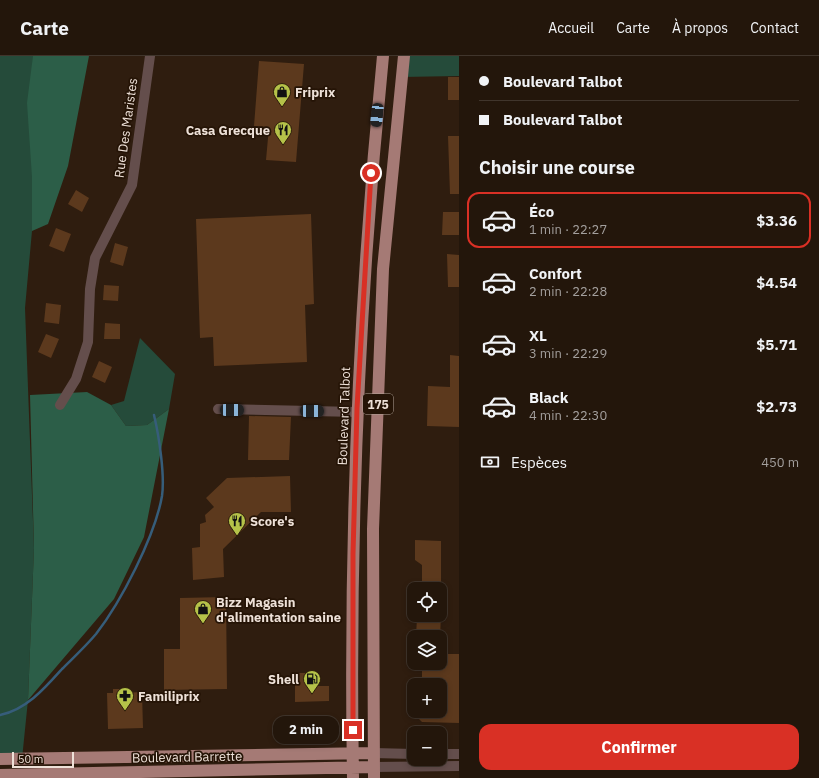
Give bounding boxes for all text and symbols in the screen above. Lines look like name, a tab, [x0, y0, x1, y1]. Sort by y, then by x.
text: Carte	[20, 16, 69, 40]
text: Accueil	[548, 19, 594, 37]
text: Carte	[616, 19, 650, 37]
text: À propos	[672, 19, 728, 37]
text: Contact	[750, 19, 799, 37]
text: Boulevard Talbot	[503, 72, 622, 91]
street label: Rue Des Maristes	[111, 77, 141, 179]
shop icon: Friprix	[272, 82, 292, 107]
place label: Friprix	[295, 84, 336, 101]
car	[370, 102, 384, 128]
text: Boulevard Talbot	[503, 110, 622, 129]
restaurant icon: Casa Grecque	[273, 120, 293, 145]
place label: Casa Grecque	[186, 122, 270, 139]
text: Choisir une course	[479, 156, 635, 179]
route start	[362, 164, 380, 182]
icon: car	[481, 202, 517, 238]
text: Éco	[529, 202, 554, 221]
text: $3.36	[756, 211, 797, 230]
text: 1 min · 22:27	[529, 221, 607, 238]
icon: car	[481, 264, 517, 300]
text: Confort	[529, 264, 582, 283]
text: $4.54	[756, 273, 797, 292]
text: 2 min · 22:28	[529, 283, 607, 300]
icon: car	[481, 326, 517, 362]
text: XL	[529, 326, 547, 345]
text: $5.71	[756, 335, 797, 354]
text: 3 min · 22:29	[529, 345, 607, 362]
street label: Boulevard Talbot	[334, 366, 354, 466]
icon: car	[481, 388, 517, 424]
text: Black	[529, 388, 569, 407]
road number: 175	[363, 394, 393, 414]
text: $2.73	[756, 397, 797, 416]
car	[220, 404, 244, 416]
car	[300, 405, 324, 417]
text: 4 min · 22:30	[529, 407, 607, 424]
icon: cash	[479, 451, 501, 473]
text: Espèces	[511, 453, 567, 472]
text: 450 m	[761, 454, 799, 471]
restaurant icon: Score's	[227, 511, 247, 536]
place label: Score's	[250, 513, 295, 530]
map controls	[407, 582, 447, 766]
button: locate	[407, 582, 447, 622]
place label: Bizz Magasin d'alimentation saine	[216, 594, 341, 626]
shop icon: Bizz Magasin d'alimentation saine	[193, 599, 213, 624]
button: layers	[407, 630, 447, 670]
fuel station icon: Shell	[302, 669, 322, 694]
place label: Shell	[268, 671, 299, 688]
button: +	[407, 678, 447, 718]
pharmacy icon: Familiprix	[115, 686, 135, 711]
place label: Familiprix	[138, 688, 200, 705]
callout: 2 min	[273, 716, 339, 744]
text: 2 min	[289, 721, 323, 738]
route end	[344, 721, 362, 739]
button: Confirmer	[479, 724, 799, 770]
button: −	[407, 726, 447, 766]
street label: Boulevard Barrette	[132, 748, 242, 766]
scale bar	[12, 750, 74, 769]
text: 50 m	[18, 752, 43, 766]

